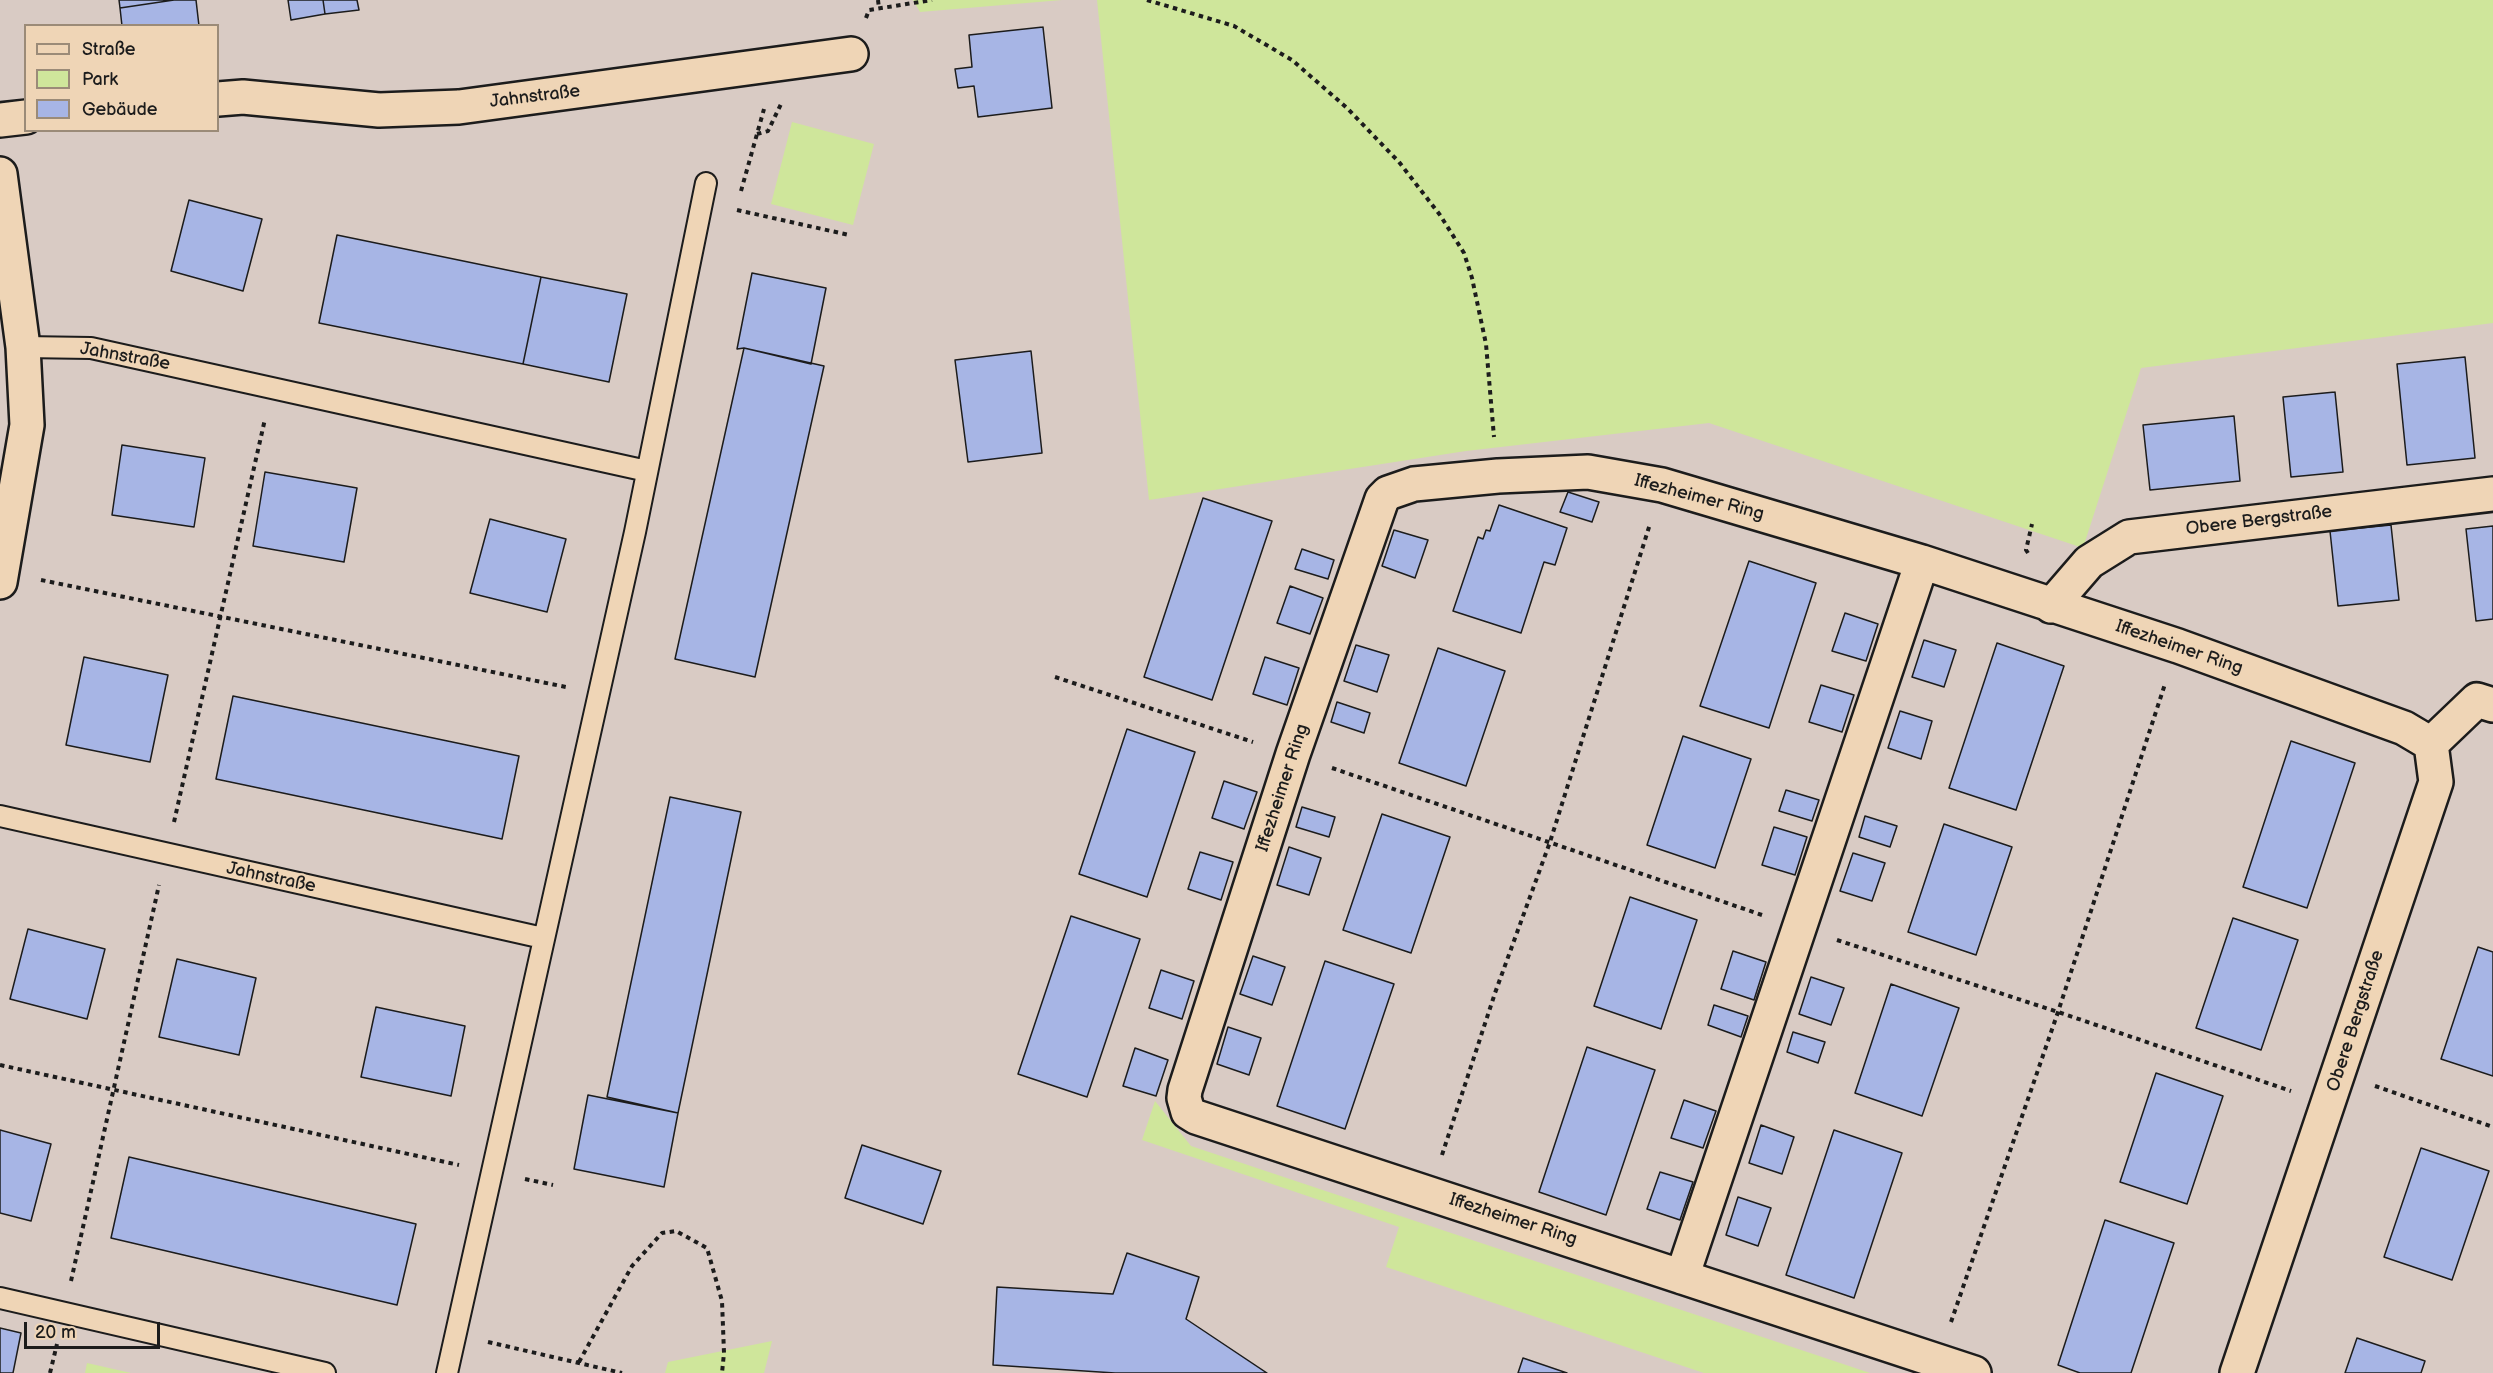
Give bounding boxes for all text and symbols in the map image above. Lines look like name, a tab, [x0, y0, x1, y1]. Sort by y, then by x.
legend	[24, 24, 219, 132]
text: Straße	[82, 39, 135, 60]
text: Park	[82, 69, 118, 90]
street label: Jahnstraße	[489, 81, 581, 113]
text: Gebäude	[82, 99, 158, 120]
street label: Jahnstraße	[78, 338, 172, 376]
street label: Iffezheimer Ring	[1632, 470, 1766, 526]
street label: Obere Bergstraße	[2185, 501, 2333, 541]
street label: Iffezheimer Ring	[2112, 616, 2246, 680]
street label: Iffezheimer Ring	[1252, 721, 1314, 855]
street label: Jahnstraße	[224, 858, 318, 898]
street label: Obere Bergstraße	[2323, 948, 2389, 1094]
street label: Iffezheimer Ring	[1446, 1189, 1580, 1251]
scale bar	[27, 1310, 164, 1348]
text: 20 m	[35, 1322, 76, 1343]

